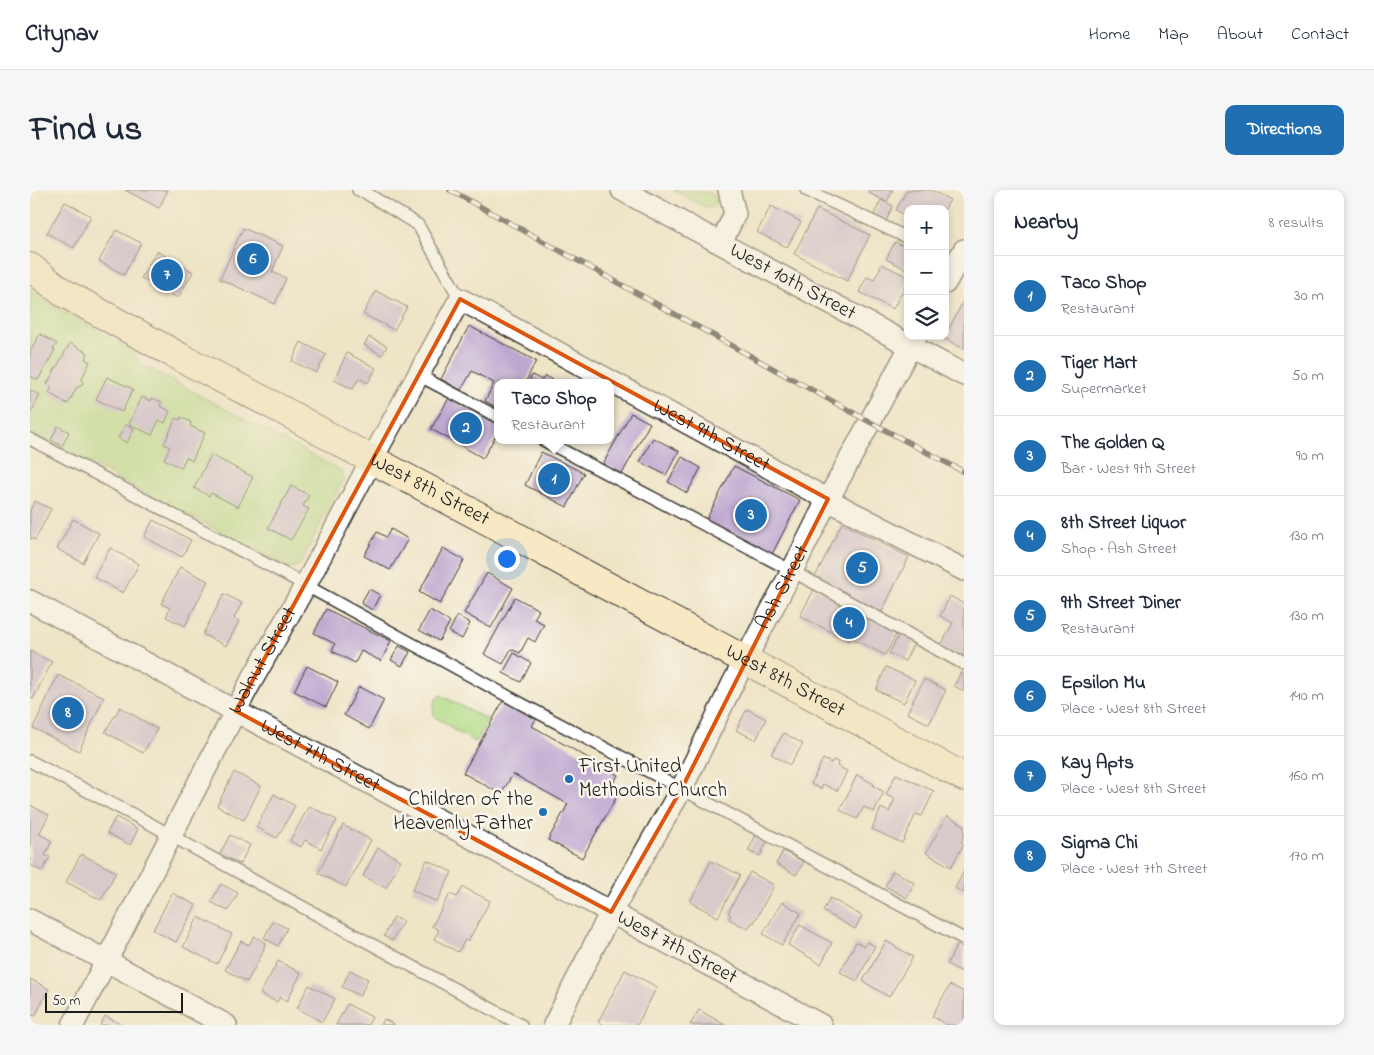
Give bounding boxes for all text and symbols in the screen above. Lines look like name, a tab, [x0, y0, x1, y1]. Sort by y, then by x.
text: Citynav	[25, 17, 98, 52]
text: Home	[1089, 22, 1130, 48]
text: Map	[1158, 22, 1189, 48]
text: About	[1217, 22, 1263, 48]
text: Contact	[1291, 22, 1349, 48]
text: Find us	[30, 105, 142, 156]
button: Directions	[1225, 105, 1344, 155]
map controls	[904, 205, 949, 340]
button: +	[904, 205, 949, 250]
text: Nearby	[1014, 208, 1078, 238]
text: 8 results	[1268, 211, 1324, 235]
street label: West 10th Street	[724, 236, 861, 329]
pin: 6	[237, 240, 269, 278]
button: −	[904, 250, 949, 295]
pin: 7	[151, 256, 183, 294]
text: Taco Shop	[1061, 270, 1147, 297]
text: 1	[1027, 284, 1033, 308]
text: 30 m	[1294, 284, 1324, 308]
button: layers	[904, 295, 949, 340]
text: Restaurant	[1061, 297, 1135, 321]
text: Tiger Mart	[1061, 350, 1137, 377]
text: 2	[1026, 364, 1034, 388]
text: 50 m	[1292, 364, 1324, 388]
text: Supermarket	[1061, 377, 1147, 401]
popup	[494, 379, 614, 444]
text: Taco Shop	[511, 386, 597, 413]
street label: West 9th Street	[647, 392, 776, 480]
pin: 2	[450, 409, 482, 447]
text: Restaurant	[511, 413, 585, 437]
text: The Golden Q	[1061, 430, 1164, 457]
text: 3	[1027, 444, 1033, 468]
text: 90 m	[1296, 444, 1324, 468]
street label: West 8th Street	[364, 446, 495, 534]
text: Bar · West 9th Street	[1061, 457, 1196, 481]
pin: 1	[538, 460, 570, 498]
pin: 3	[735, 496, 767, 534]
text: 8th Street Liquor	[1061, 510, 1186, 537]
text: 4	[1027, 524, 1033, 548]
text: 130 m	[1289, 524, 1324, 548]
text: Shop · Ash Street	[1061, 537, 1177, 561]
street label: Ash Street	[749, 540, 818, 635]
your location	[494, 546, 520, 572]
pin: 5	[846, 549, 878, 587]
text: 9th Street Diner	[1061, 590, 1181, 617]
street label: Walnut Street	[221, 601, 305, 720]
pin: 4	[833, 604, 865, 642]
text: 5	[1025, 604, 1035, 628]
text: 130 m	[1289, 604, 1324, 628]
text: Restaurant	[1061, 617, 1135, 641]
street label: West 8th Street	[720, 637, 850, 726]
text: Epsilon Mu	[1061, 670, 1145, 697]
text: 6	[1026, 684, 1034, 708]
text: 140 m	[1289, 684, 1324, 708]
pin: 8	[52, 694, 84, 732]
text: Place · West 8th Street	[1061, 697, 1207, 721]
street label: West 7th Street	[254, 712, 386, 801]
text: Kay Apts	[1061, 750, 1134, 777]
place label: First United Methodist Church	[578, 752, 727, 806]
text: 7	[1027, 764, 1033, 788]
text: 160 m	[1289, 764, 1324, 788]
marker: First United Methodist Church	[563, 773, 575, 785]
text: Place · West 8th Street	[1061, 777, 1207, 801]
place label: Children of the Heavenly Father	[393, 785, 534, 841]
marker: Children of the Heavenly Father	[537, 806, 549, 818]
text: Sigma Chi	[1061, 830, 1138, 857]
text: 8	[1027, 844, 1033, 868]
text: 170 m	[1289, 844, 1324, 868]
text: Place · West 7th Street	[1061, 857, 1207, 881]
street label: West 7th Street	[611, 903, 742, 992]
scale bar	[45, 990, 182, 1013]
text: 50 m	[52, 991, 80, 1012]

